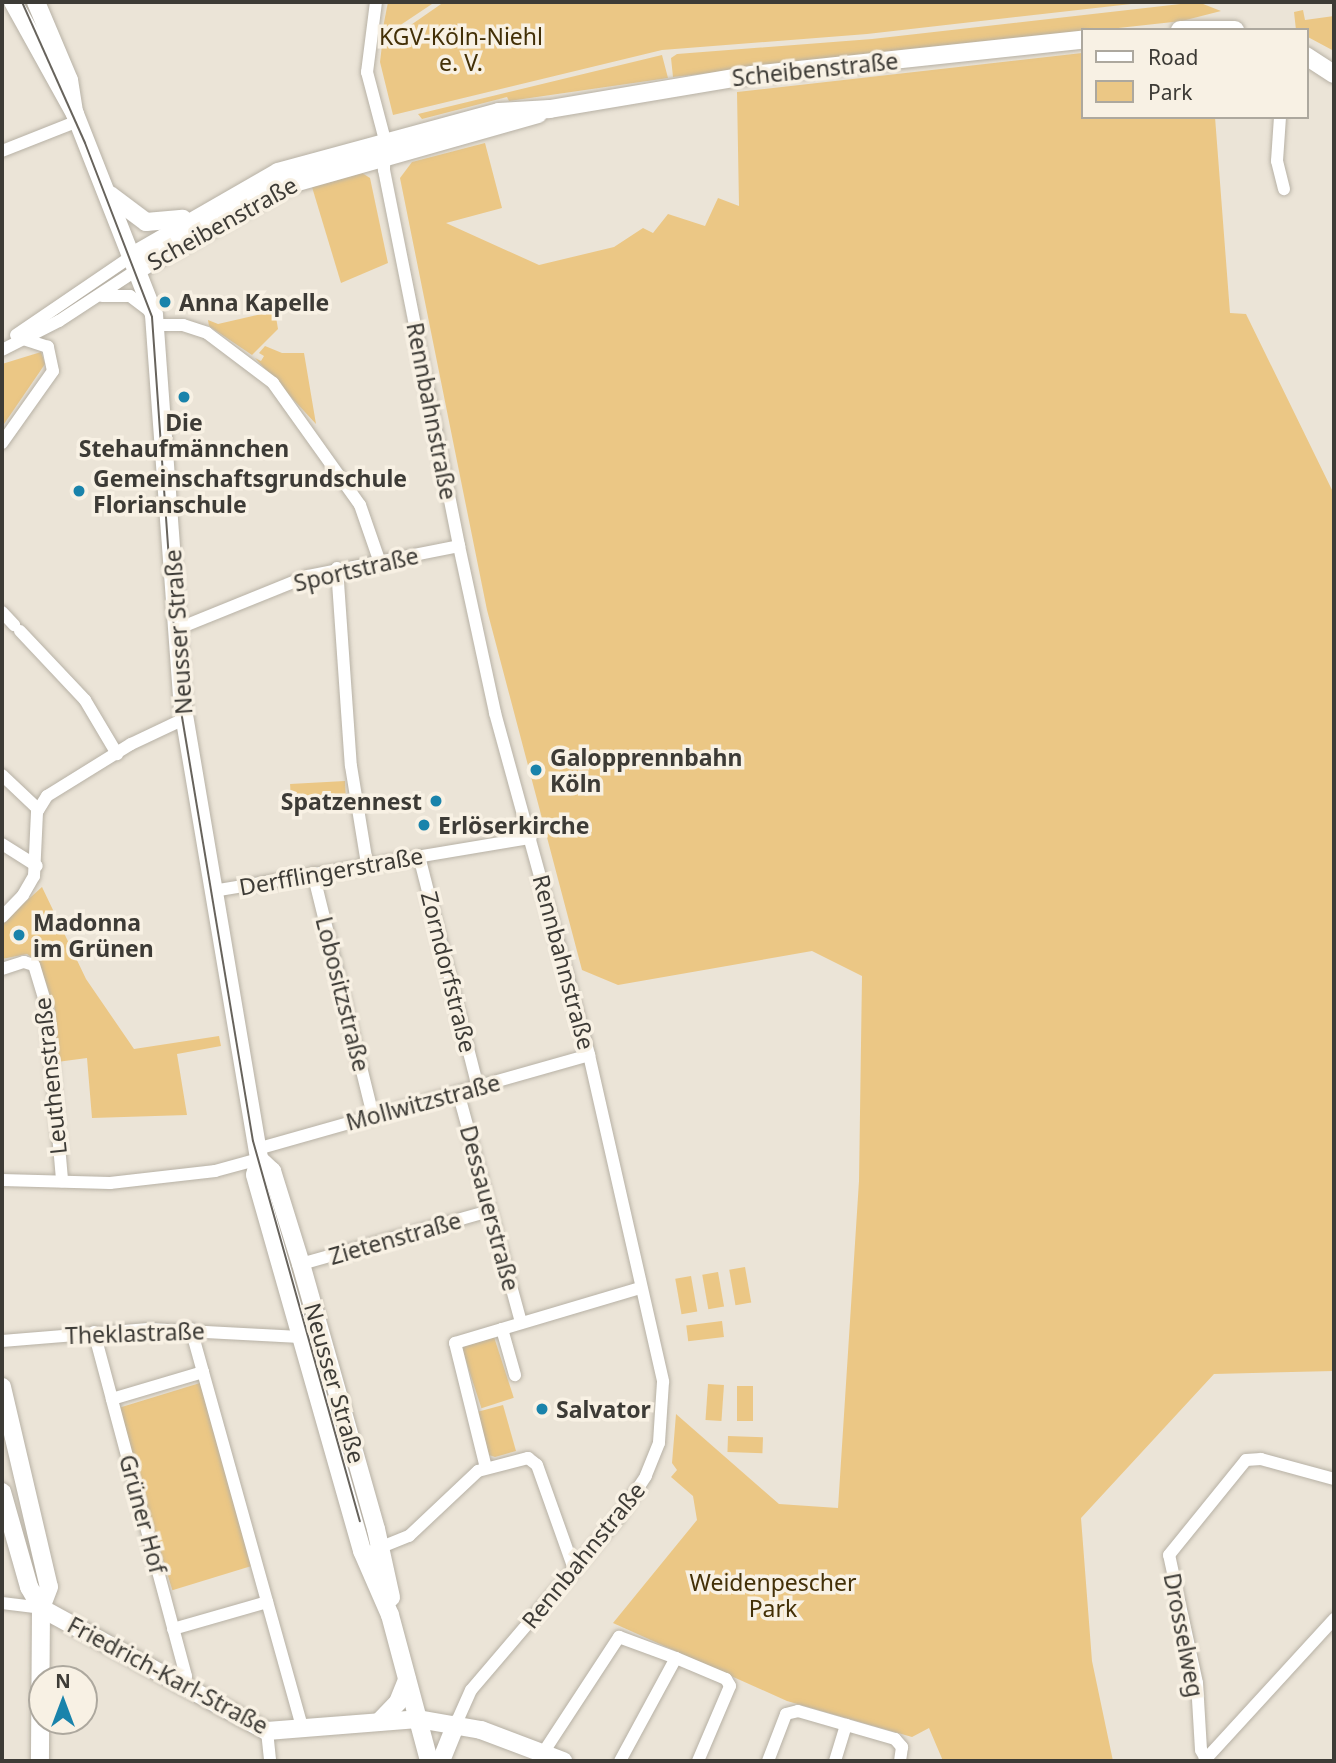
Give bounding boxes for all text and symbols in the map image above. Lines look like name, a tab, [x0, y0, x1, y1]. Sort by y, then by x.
park label: KGV-Köln-Niehl e. V.	[379, 22, 543, 76]
legend	[1080, 28, 1308, 119]
text: Road	[1148, 43, 1198, 71]
street label: Scheibenstraße	[731, 47, 899, 91]
text: Park	[1148, 78, 1192, 106]
street label: Scheibenstraße	[142, 170, 302, 276]
place label: Anna Kapelle	[179, 288, 329, 316]
marker: Anna Kapelle	[157, 294, 173, 310]
street label: Rennbahnstraße	[401, 320, 463, 502]
marker: Die Stehaufmännchen	[176, 389, 192, 405]
place label: Die Stehaufmännchen	[79, 408, 289, 462]
place label: Gemeinschaftsgrundschule Florianschule	[93, 464, 407, 518]
marker: Gemeinschaftsgrundschule Florianschule	[71, 483, 87, 499]
street label: Sportstraße	[291, 541, 421, 597]
street label: Neusser Straße	[158, 548, 198, 716]
place label: Galopprennbahn Köln	[550, 743, 742, 797]
marker: Galopprennbahn Köln	[528, 762, 544, 778]
place label: Spatzennest	[281, 787, 422, 815]
marker: Spatzennest	[428, 793, 444, 809]
place label: Erlöserkirche	[438, 811, 589, 839]
marker: Erlöserkirche	[416, 817, 432, 833]
street label: Derfflingerstraße	[237, 841, 425, 901]
street label: Rennbahnstraße	[527, 872, 601, 1052]
street label: Zorndorfstraße	[416, 889, 482, 1055]
place label: Madonna im Grünen	[33, 908, 154, 962]
street label: Lobositzstraße	[310, 914, 376, 1074]
marker: Madonna im Grünen	[11, 927, 27, 943]
street label: Leuthenstraße	[28, 996, 72, 1156]
street label: Mollwitzstraße	[343, 1068, 503, 1136]
street label: Dessauerstraße	[455, 1122, 525, 1294]
street label: Zietenstraße	[326, 1206, 464, 1270]
street label: Neusser Straße	[299, 1300, 371, 1466]
street label: Theklastraße	[65, 1317, 205, 1349]
place label: Salvator	[556, 1395, 651, 1423]
marker: Salvator	[534, 1401, 550, 1417]
street label: Grüner Hof	[114, 1452, 172, 1576]
street label: Rennbahnstraße	[516, 1476, 650, 1634]
park label: Weidenpescher Park	[689, 1568, 857, 1622]
street label: Drosselweg	[1158, 1571, 1210, 1699]
street label: Friedrich-Karl-Straße	[63, 1610, 273, 1740]
north arrow	[28, 1665, 98, 1735]
text: N	[55, 1668, 71, 1694]

